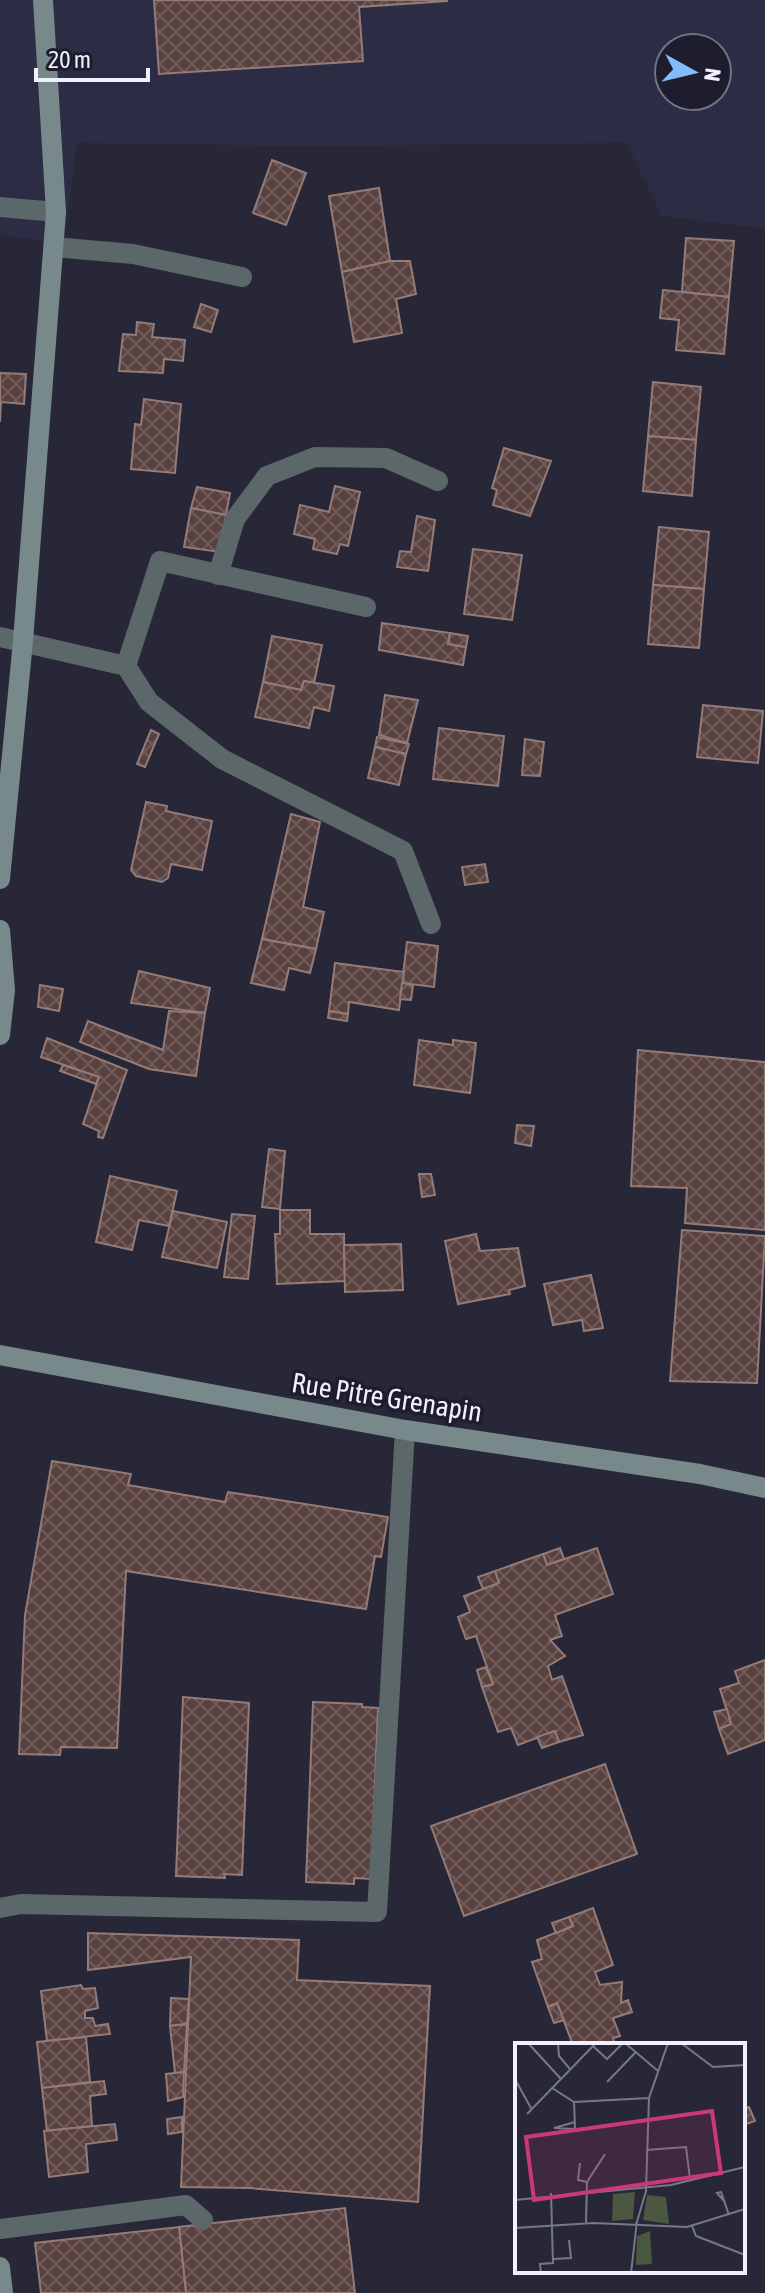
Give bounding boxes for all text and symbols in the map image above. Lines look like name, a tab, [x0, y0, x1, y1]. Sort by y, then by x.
scale bar	[36, 32, 148, 82]
north arrow	[653, 32, 733, 112]
text: 20 m	[48, 46, 91, 73]
text: N	[699, 67, 727, 83]
street label: Rue Pitre Grenapin	[290, 1366, 484, 1428]
inset map	[515, 2043, 745, 2273]

